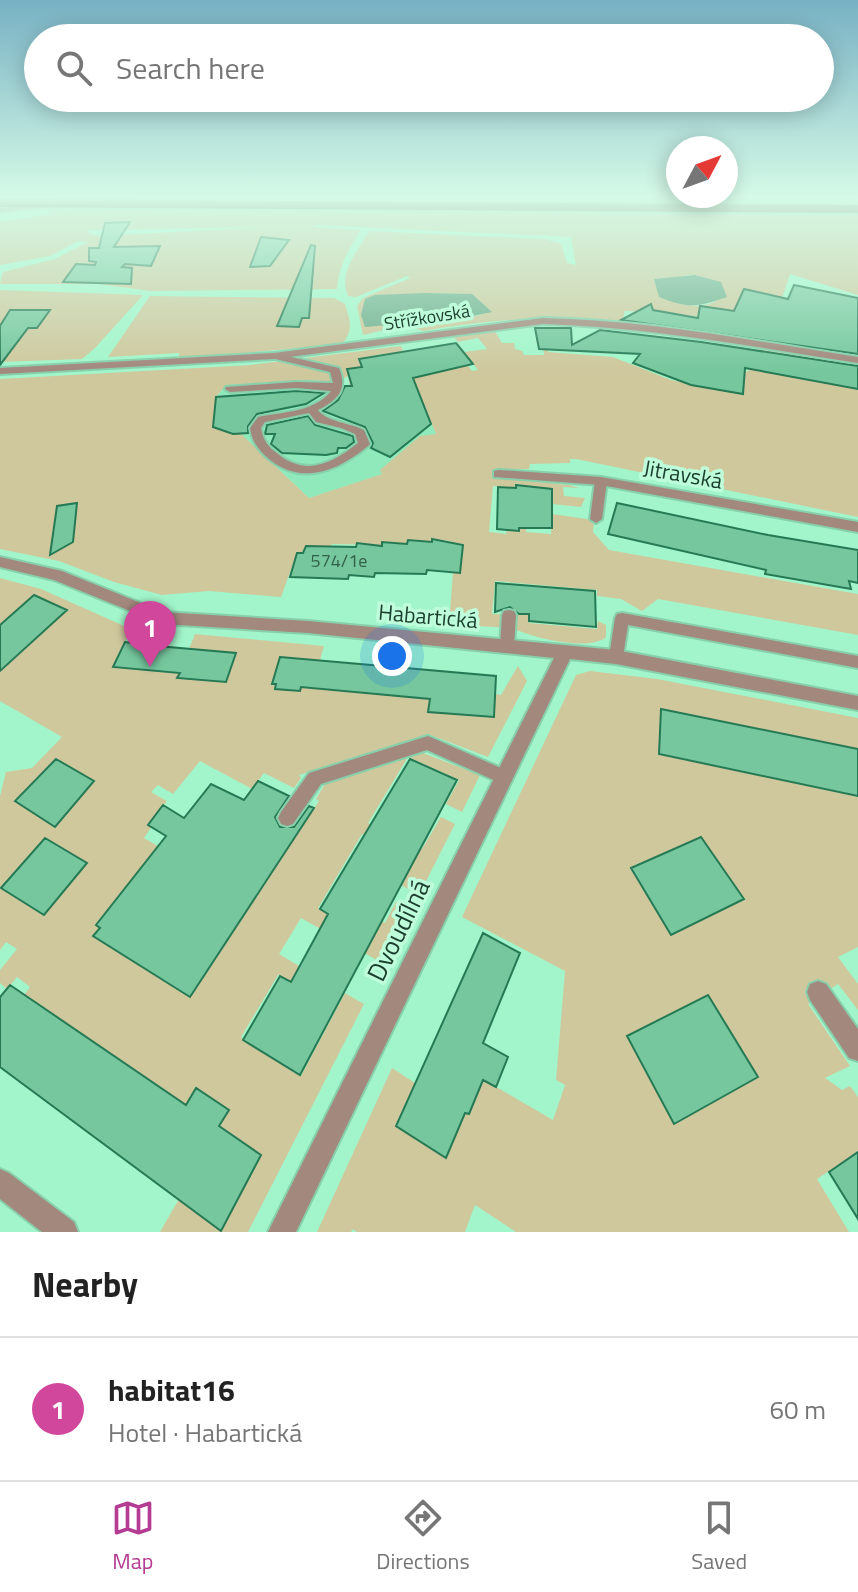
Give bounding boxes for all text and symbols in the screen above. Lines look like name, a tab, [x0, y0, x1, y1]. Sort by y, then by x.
search box	[24, 24, 834, 112]
text: Search here	[116, 45, 265, 91]
icon: search	[52, 46, 96, 90]
north arrow	[666, 136, 738, 208]
street label: Střížkovská	[382, 297, 472, 337]
street label: Jitravská	[641, 450, 725, 498]
house number: 574/1e	[311, 547, 367, 574]
street label: Habartická	[377, 595, 479, 637]
pin: 1	[124, 601, 176, 667]
your location	[372, 636, 412, 676]
street label: Dvoudílná	[357, 872, 439, 988]
text: Nearby	[32, 1258, 138, 1310]
text: habitat16	[108, 1367, 235, 1413]
text: 1	[51, 1390, 65, 1429]
text: 60 m	[769, 1390, 826, 1429]
text: Hotel · Habartická	[108, 1413, 302, 1452]
tab: Map	[111, 1496, 155, 1578]
tab: Directions	[376, 1496, 470, 1578]
tab: Saved	[691, 1496, 747, 1578]

